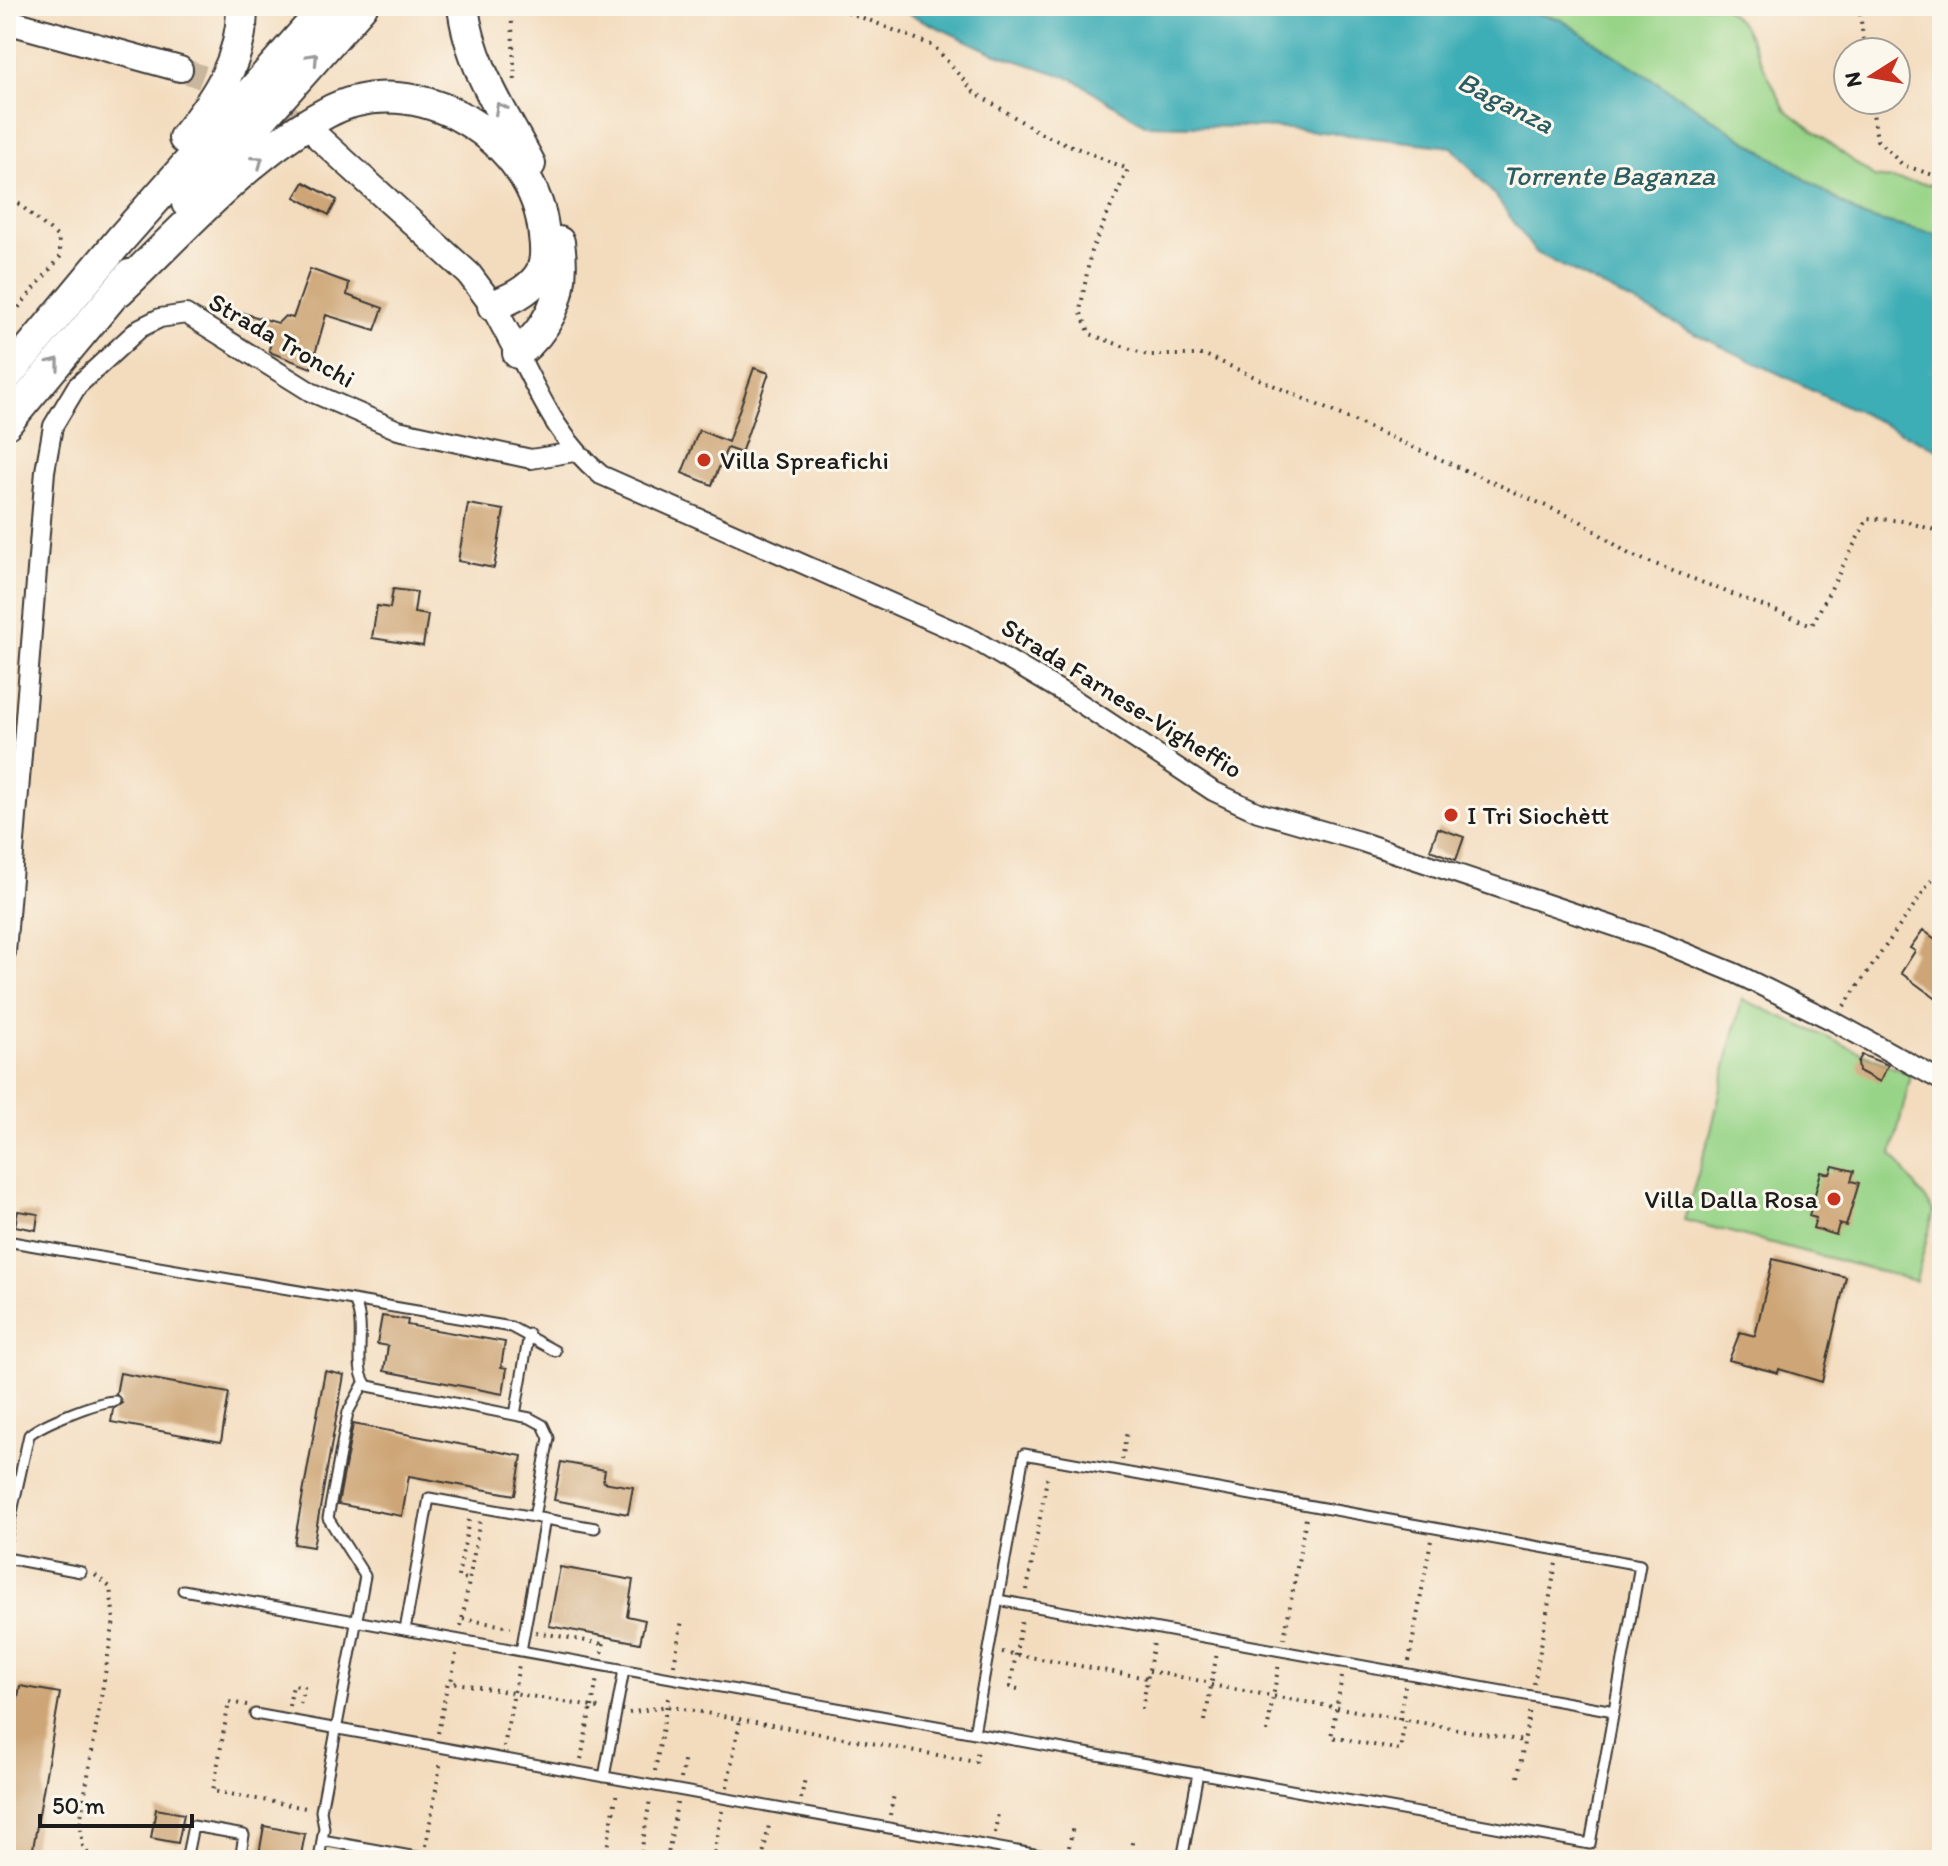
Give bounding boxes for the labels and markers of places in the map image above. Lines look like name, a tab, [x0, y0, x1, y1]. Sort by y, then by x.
place label: Villa Spreafichi	[720, 444, 889, 476]
marker: Villa Spreafichi	[695, 451, 713, 469]
place label: I Tri Siochètt	[1467, 799, 1609, 831]
marker: I Tri Siochètt	[1442, 806, 1460, 824]
place label: Villa Dalla Rosa	[1644, 1183, 1818, 1215]
marker: Villa Dalla Rosa	[1825, 1190, 1843, 1208]

